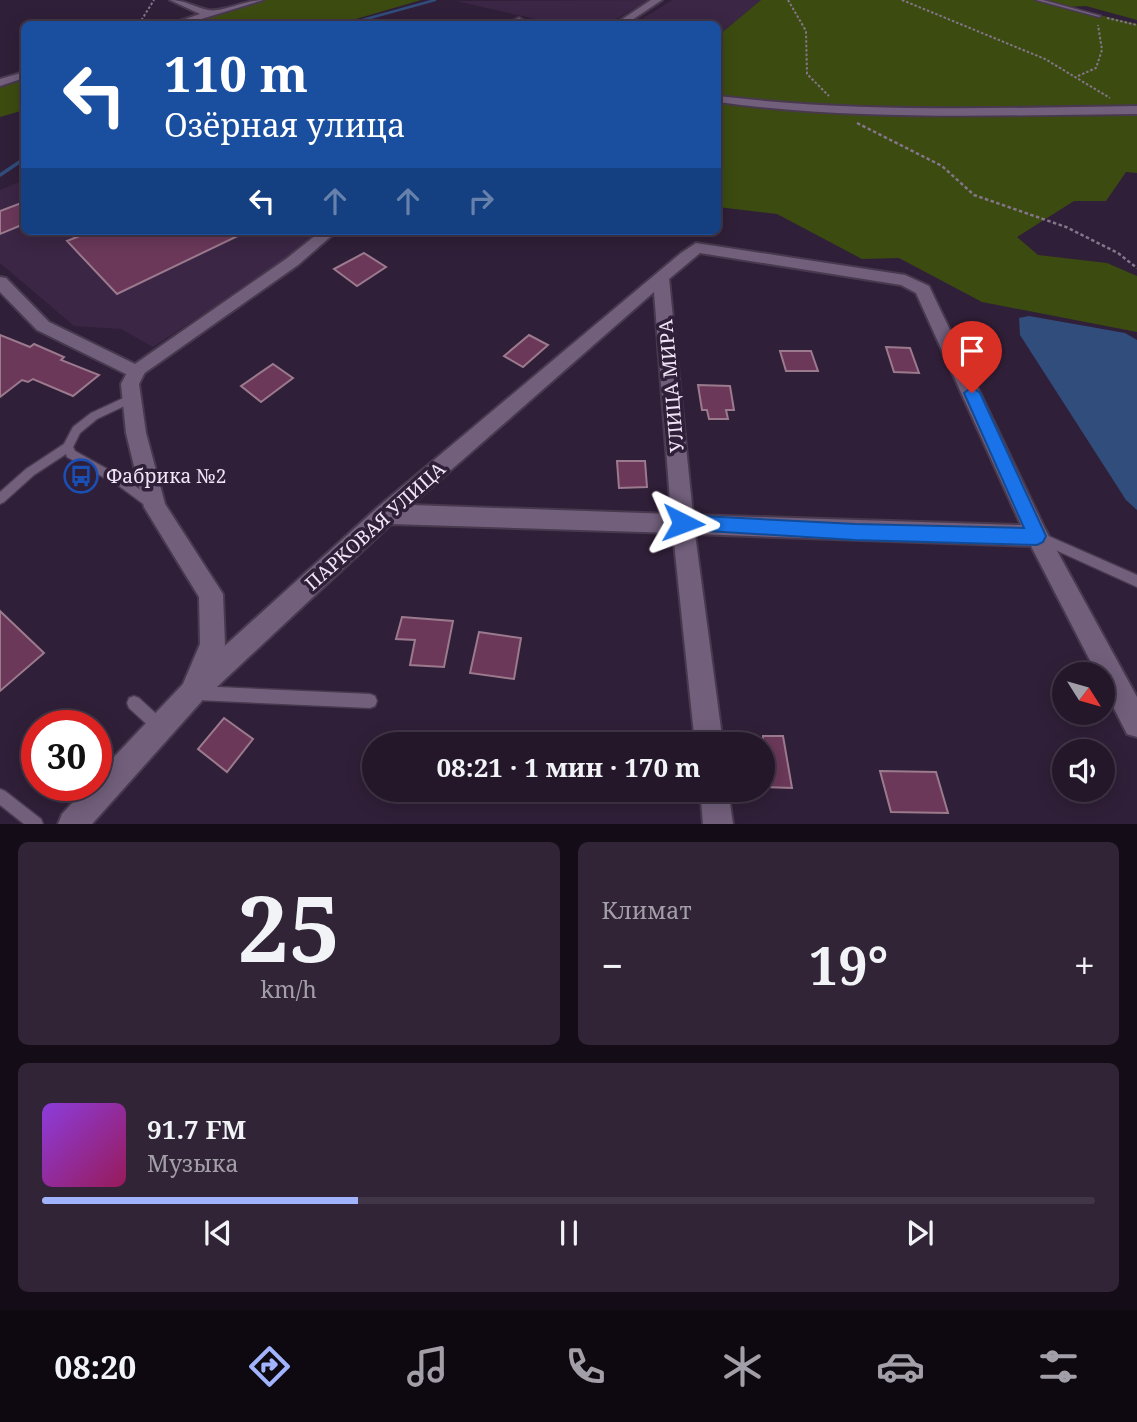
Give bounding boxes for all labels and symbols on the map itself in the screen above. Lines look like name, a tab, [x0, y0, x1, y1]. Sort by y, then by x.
street label: УЛИЦА МИРА	[652, 318, 690, 454]
pin	[942, 321, 1002, 393]
street label: ПАРКОВАЯ УЛИЦА	[299, 456, 451, 596]
bus stop icon: Фабрика №2	[62, 457, 100, 495]
place label: Фабрика №2	[106, 463, 226, 489]
position arrow	[646, 486, 720, 560]
north arrow	[1052, 662, 1115, 724]
speed limit sign: 30	[21, 710, 112, 801]

